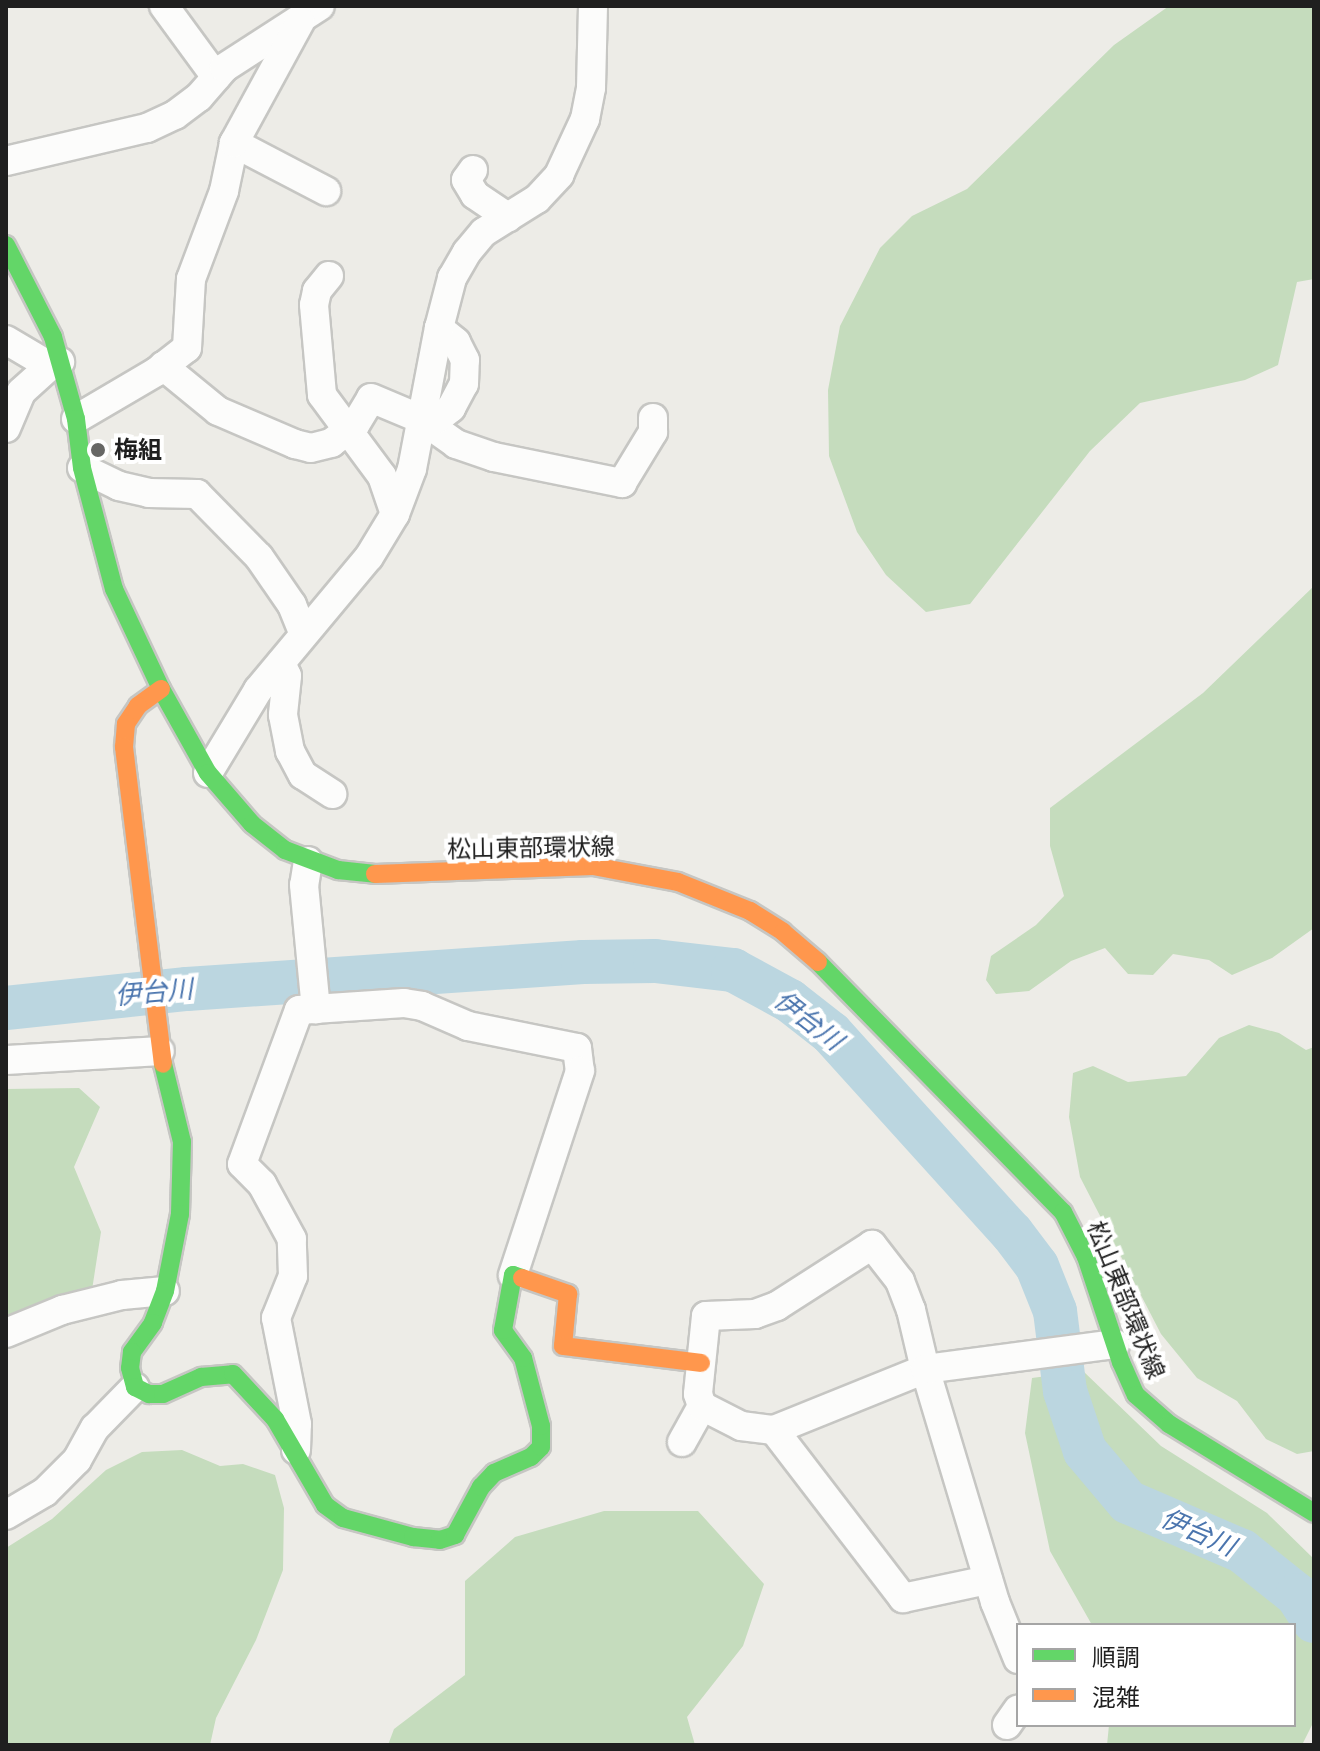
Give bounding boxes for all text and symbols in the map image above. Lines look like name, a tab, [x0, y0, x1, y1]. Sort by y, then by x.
place label: 梅組	[114, 436, 162, 464]
marker: 梅組	[89, 441, 107, 459]
street label: 松山東部環状線	[447, 832, 615, 864]
water label: 伊台川	[114, 974, 194, 1012]
water label: 伊台川	[768, 985, 848, 1057]
street label: 松山東部環状線	[1081, 1217, 1171, 1383]
water label: 伊台川	[1156, 1503, 1240, 1563]
legend	[1016, 1623, 1296, 1727]
text: 順調	[1092, 1644, 1140, 1671]
text: 混雑	[1092, 1684, 1140, 1711]

